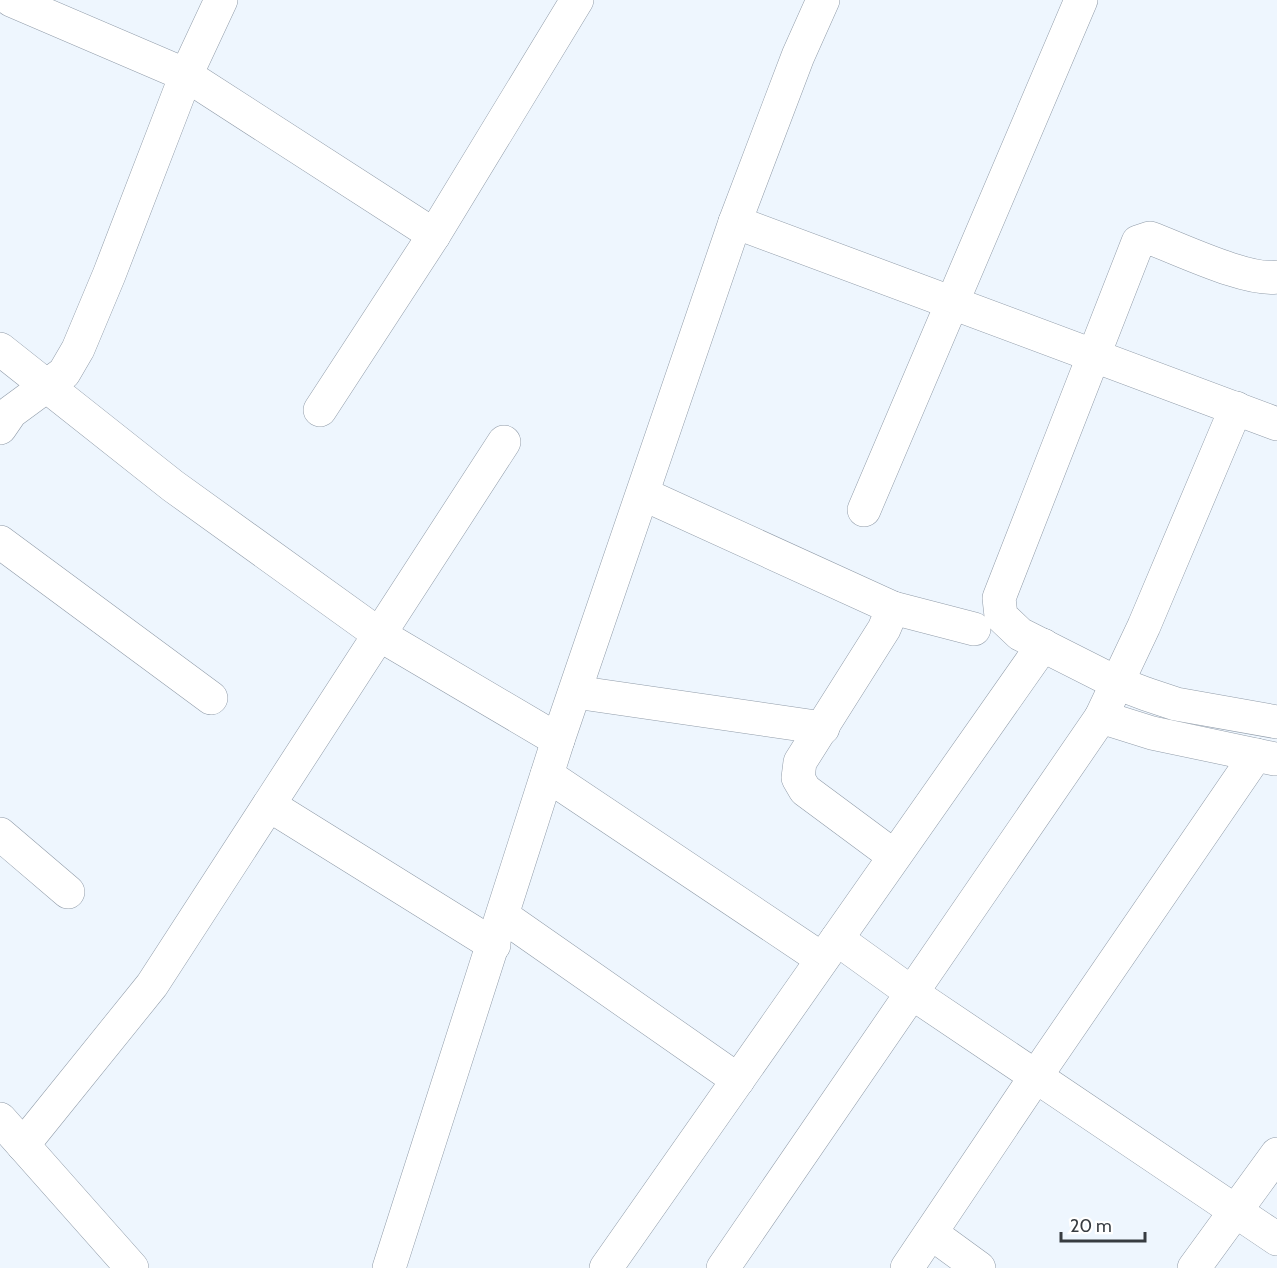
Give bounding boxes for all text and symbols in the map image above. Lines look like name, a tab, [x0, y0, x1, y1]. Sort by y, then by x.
scale bar	[1061, 1205, 1145, 1243]
text: 20 m	[1070, 1215, 1112, 1237]

